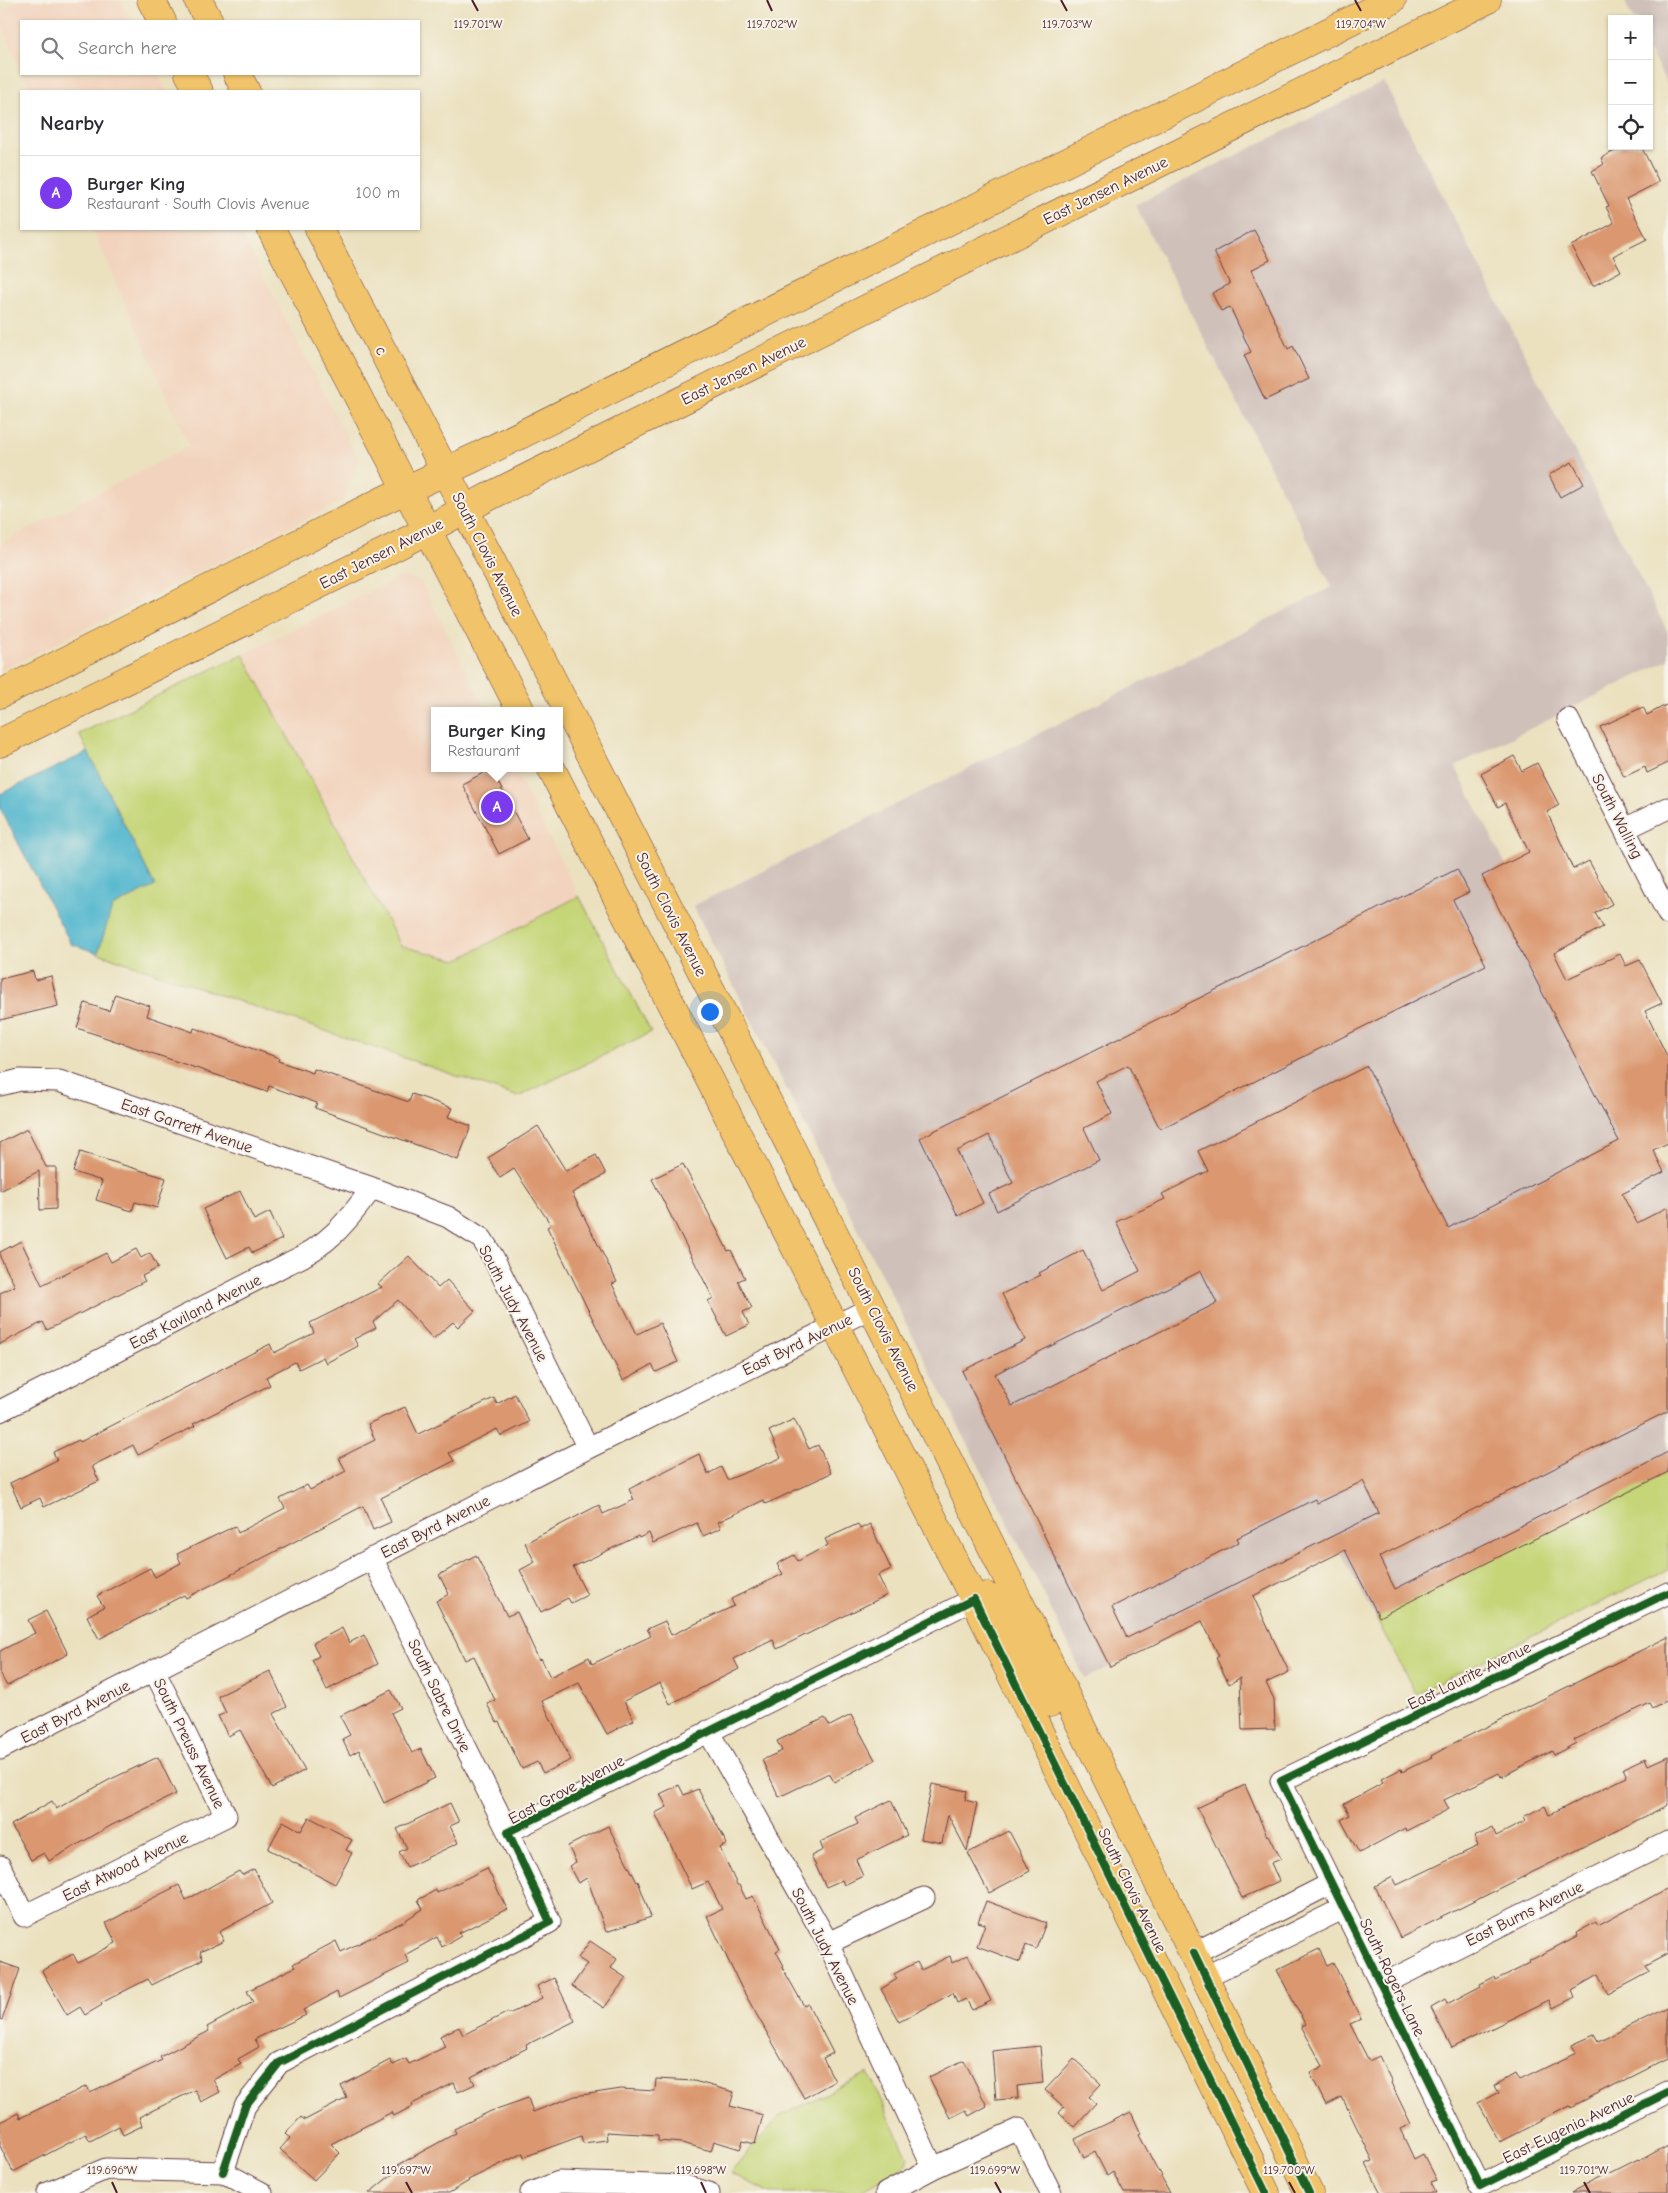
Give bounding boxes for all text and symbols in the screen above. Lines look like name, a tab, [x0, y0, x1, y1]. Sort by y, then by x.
map controls	[1608, 15, 1653, 150]
button: +	[1608, 15, 1653, 60]
text: 119.701°W	[454, 17, 503, 31]
text: 119.702°W	[747, 17, 798, 31]
text: 119.703°W	[1042, 17, 1093, 31]
text: 119.704°W	[1336, 17, 1387, 31]
search box	[20, 20, 420, 75]
icon: search	[38, 34, 66, 62]
text: Search here	[78, 37, 177, 59]
button: −	[1608, 60, 1653, 105]
button: locate	[1608, 105, 1653, 150]
text: Nearby	[40, 111, 104, 135]
street label: East Jensen Avenue	[1040, 153, 1171, 229]
text: Burger King	[87, 173, 186, 195]
text: A	[52, 184, 60, 202]
text: 100 m	[356, 184, 400, 202]
text: Restaurant · South Clovis Avenue	[87, 195, 309, 213]
street label: East Jensen Avenue	[678, 333, 809, 409]
street label: c	[371, 343, 391, 358]
street label: South Clovis Avenue	[448, 490, 526, 619]
street label: East Jensen Avenue	[317, 515, 446, 593]
popup	[431, 707, 563, 772]
text: Burger King	[448, 720, 546, 742]
text: Restaurant	[448, 742, 520, 760]
street label: South Walling	[1588, 771, 1646, 862]
pin: A	[481, 788, 513, 826]
street label: South Clovis Avenue	[632, 850, 710, 979]
your location	[697, 999, 723, 1025]
street label: East Garrett Avenue	[119, 1095, 255, 1157]
street label: South Judy Avenue	[475, 1242, 551, 1365]
street label: South Clovis Avenue	[844, 1265, 922, 1394]
street label: East Kaviland Avenue	[127, 1271, 264, 1353]
street label: East Byrd Avenue	[740, 1311, 855, 1379]
street label: East Byrd Avenue	[378, 1492, 493, 1562]
street label: South Sabre Drive	[404, 1636, 474, 1755]
street label: East Laurite Avenue	[1405, 1638, 1534, 1714]
street label: South Preuss Avenue	[150, 1675, 228, 1811]
street label: East Byrd Avenue	[18, 1677, 133, 1747]
street label: East Grove Avenue	[505, 1752, 628, 1828]
street label: South Clovis Avenue	[1094, 1825, 1170, 1956]
street label: East Atwood Avenue	[60, 1829, 191, 1905]
street label: East Burns Avenue	[1463, 1878, 1586, 1950]
street label: South Judy Avenue	[788, 1885, 862, 2008]
street label: South Rogers Lane	[1356, 1915, 1429, 2040]
street label: East Eugenia Avenue	[1500, 2088, 1637, 2167]
text: 119.696°W	[87, 2163, 138, 2177]
text: 119.697°W	[381, 2163, 431, 2177]
text: 119.698°W	[676, 2163, 727, 2177]
text: 119.699°W	[970, 2163, 1021, 2177]
text: 119.700°W	[1263, 2163, 1315, 2177]
text: 119.701°W	[1560, 2163, 1609, 2177]

